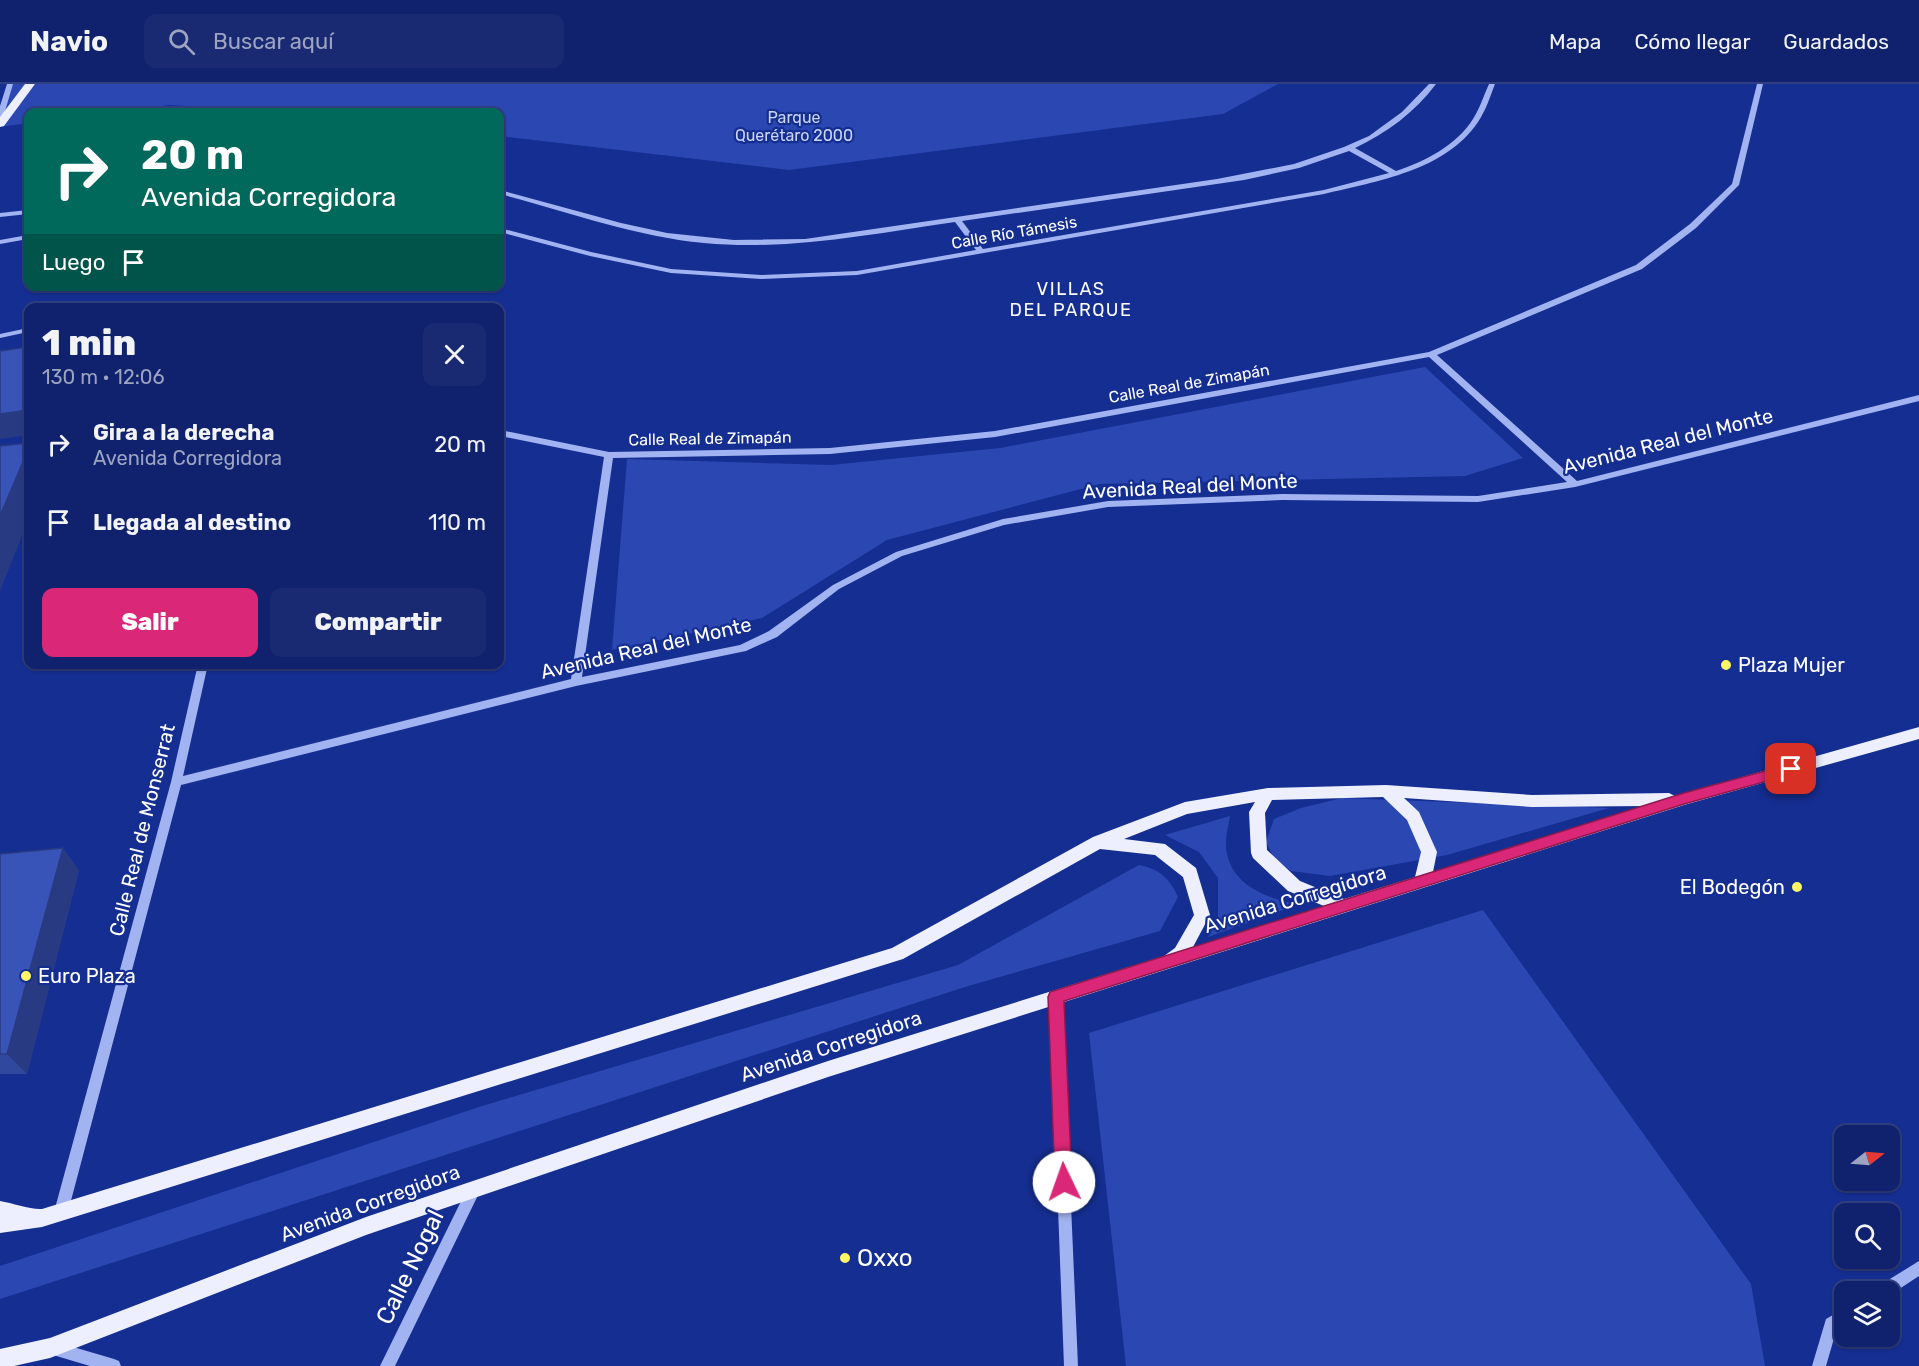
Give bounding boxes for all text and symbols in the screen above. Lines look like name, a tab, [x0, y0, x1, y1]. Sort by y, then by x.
search box	[144, 14, 564, 68]
text: Navio	[30, 25, 108, 58]
icon: search	[165, 25, 198, 58]
text: Buscar aquí	[213, 28, 334, 55]
text: Mapa	[1549, 29, 1601, 54]
text: Cómo llegar	[1634, 29, 1750, 54]
text: Guardados	[1783, 29, 1889, 54]
park label: Parque Querétaro 2000	[735, 108, 853, 145]
text: 20 m	[141, 130, 244, 180]
icon: right	[42, 132, 120, 210]
text: Avenida Corregidora	[141, 181, 396, 213]
street label: Calle Río Támesis	[950, 212, 1078, 253]
icon: arrive	[117, 246, 150, 279]
text: Luego	[42, 249, 105, 276]
district label: VILLAS DEL PARQUE	[1010, 278, 1132, 321]
text: 1 min	[42, 321, 136, 364]
button: close	[423, 323, 486, 386]
street label: Calle Real de Zimapán	[1107, 360, 1271, 407]
text: 130 m · 12:06	[42, 365, 165, 389]
street label: Avenida Real del Monte	[1560, 403, 1776, 479]
text: Gira a la derecha	[93, 419, 274, 446]
icon: right	[42, 428, 75, 461]
street label: Calle Real de Zimapán	[628, 428, 792, 449]
text: 20 m	[434, 431, 486, 458]
text: Avenida Corregidora	[93, 446, 282, 470]
street label: Avenida Real del Monte	[1082, 468, 1298, 504]
icon: arrive	[42, 506, 75, 539]
text: Llegada al destino	[93, 509, 291, 536]
text: 110 m	[428, 509, 486, 536]
button: Salir	[42, 588, 258, 657]
button: Compartir	[270, 588, 486, 657]
street label: Avenida Real del Monte	[538, 612, 754, 684]
place label: Plaza Mujer	[1738, 653, 1845, 677]
marker: Plaza Mujer	[1719, 658, 1733, 672]
street label: Calle Real de Monserrat	[104, 721, 180, 939]
pin	[1765, 743, 1816, 794]
icon: arrive	[1774, 752, 1807, 785]
street label: Avenida Corregidora	[1201, 860, 1389, 938]
place label: El Bodegón	[1680, 875, 1785, 899]
marker: El Bodegón	[1790, 880, 1804, 894]
place label: Euro Plaza	[38, 964, 136, 988]
marker: Euro Plaza	[19, 969, 33, 983]
street label: Avenida Corregidora	[737, 1005, 925, 1087]
north arrow	[1834, 1125, 1900, 1191]
map controls	[1834, 1125, 1900, 1347]
position arrow	[1032, 1150, 1096, 1214]
street label: Avenida Corregidora	[277, 1159, 463, 1247]
button: search	[1834, 1203, 1900, 1269]
street label: Calle Nogal	[370, 1205, 450, 1329]
place label: Oxxo	[857, 1244, 913, 1272]
marker: Oxxo	[838, 1251, 852, 1265]
button: layers	[1834, 1281, 1900, 1347]

